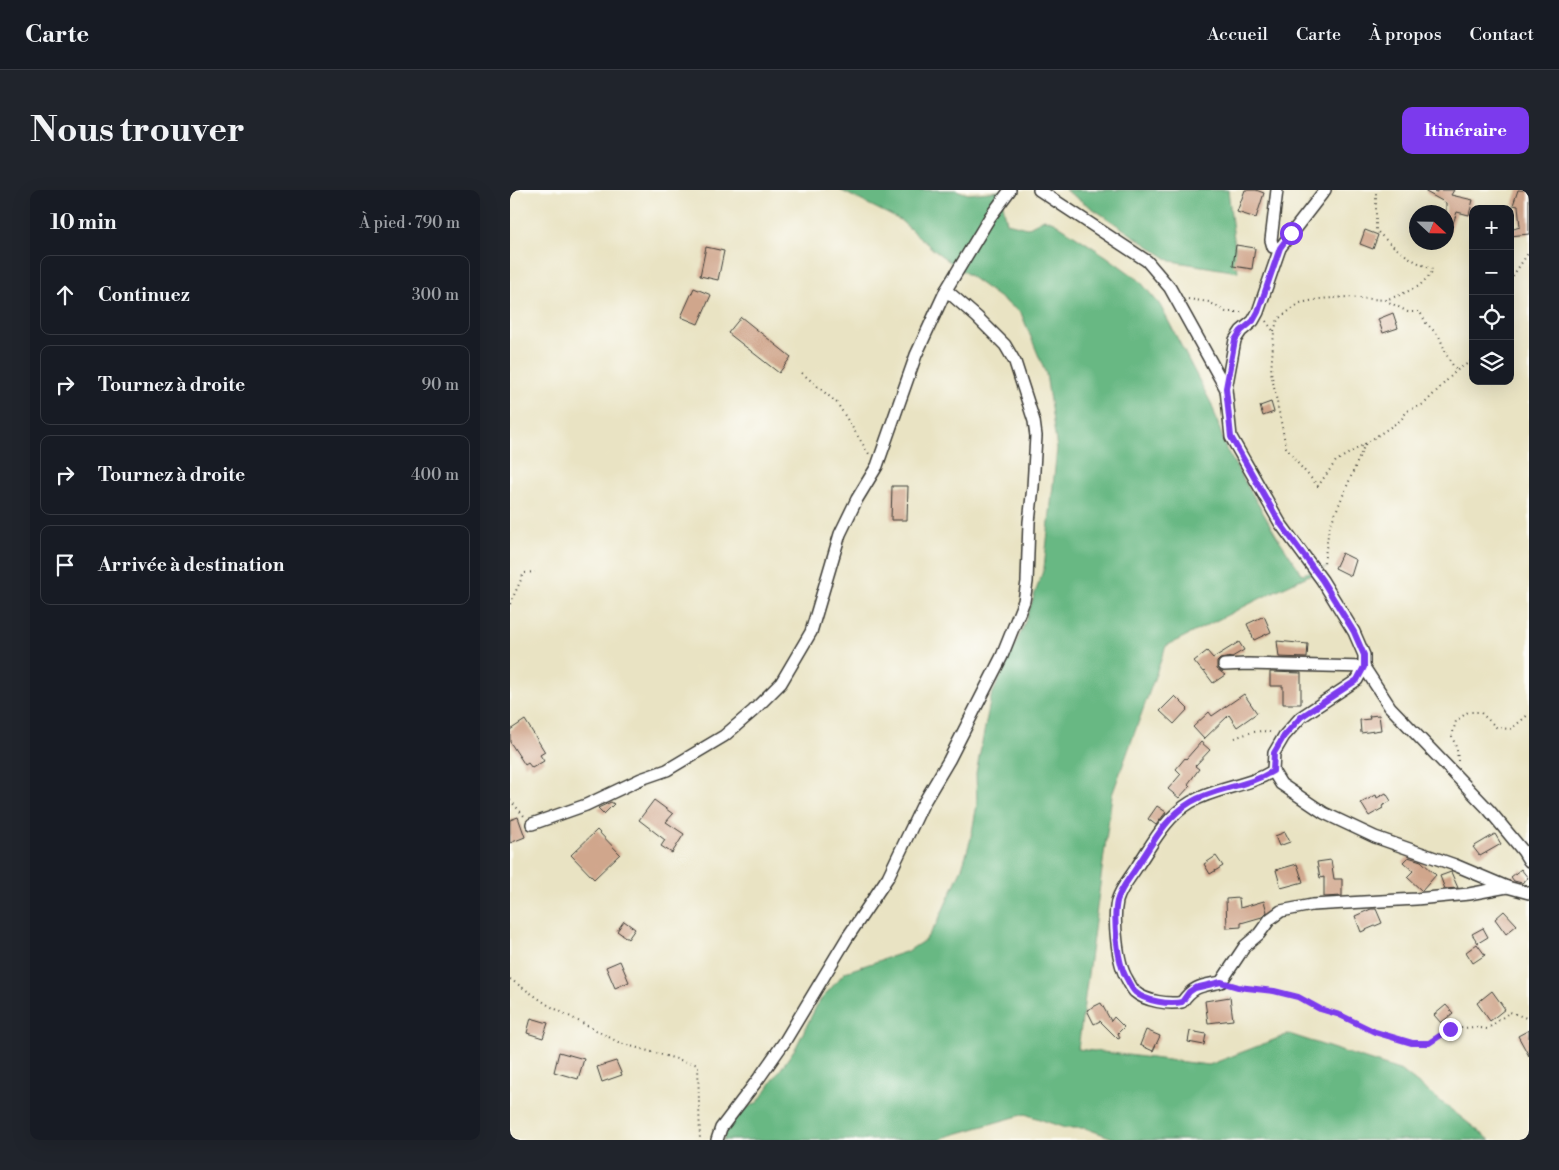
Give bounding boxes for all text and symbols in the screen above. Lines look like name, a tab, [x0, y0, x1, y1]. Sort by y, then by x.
text: Carte	[25, 20, 89, 50]
text: Accueil	[1207, 23, 1268, 46]
text: Carte	[1296, 23, 1341, 46]
text: À propos	[1369, 23, 1442, 46]
text: Contact	[1470, 23, 1534, 46]
button: Itinéraire	[1402, 107, 1529, 154]
text: Nous trouver	[30, 109, 245, 152]
north arrow	[1409, 205, 1454, 250]
map controls	[1469, 205, 1514, 385]
button: +	[1469, 205, 1514, 250]
text: 10 min	[50, 210, 117, 236]
text: À pied · 790 m	[359, 213, 460, 233]
route start	[1280, 222, 1303, 245]
button: −	[1469, 250, 1514, 295]
icon: ahead	[51, 281, 79, 309]
text: Continuez	[98, 283, 190, 307]
text: 300 m	[412, 285, 459, 305]
button: locate	[1469, 295, 1514, 340]
button: layers	[1469, 340, 1514, 385]
icon: right	[51, 371, 79, 399]
text: Tournez à droite	[98, 373, 245, 397]
text: 90 m	[421, 375, 459, 395]
icon: right	[51, 461, 79, 489]
text: Tournez à droite	[98, 463, 245, 487]
text: 400 m	[411, 465, 459, 485]
icon: arrive	[51, 551, 79, 579]
text: Arrivée à destination	[98, 553, 284, 577]
route end	[1439, 1018, 1462, 1041]

